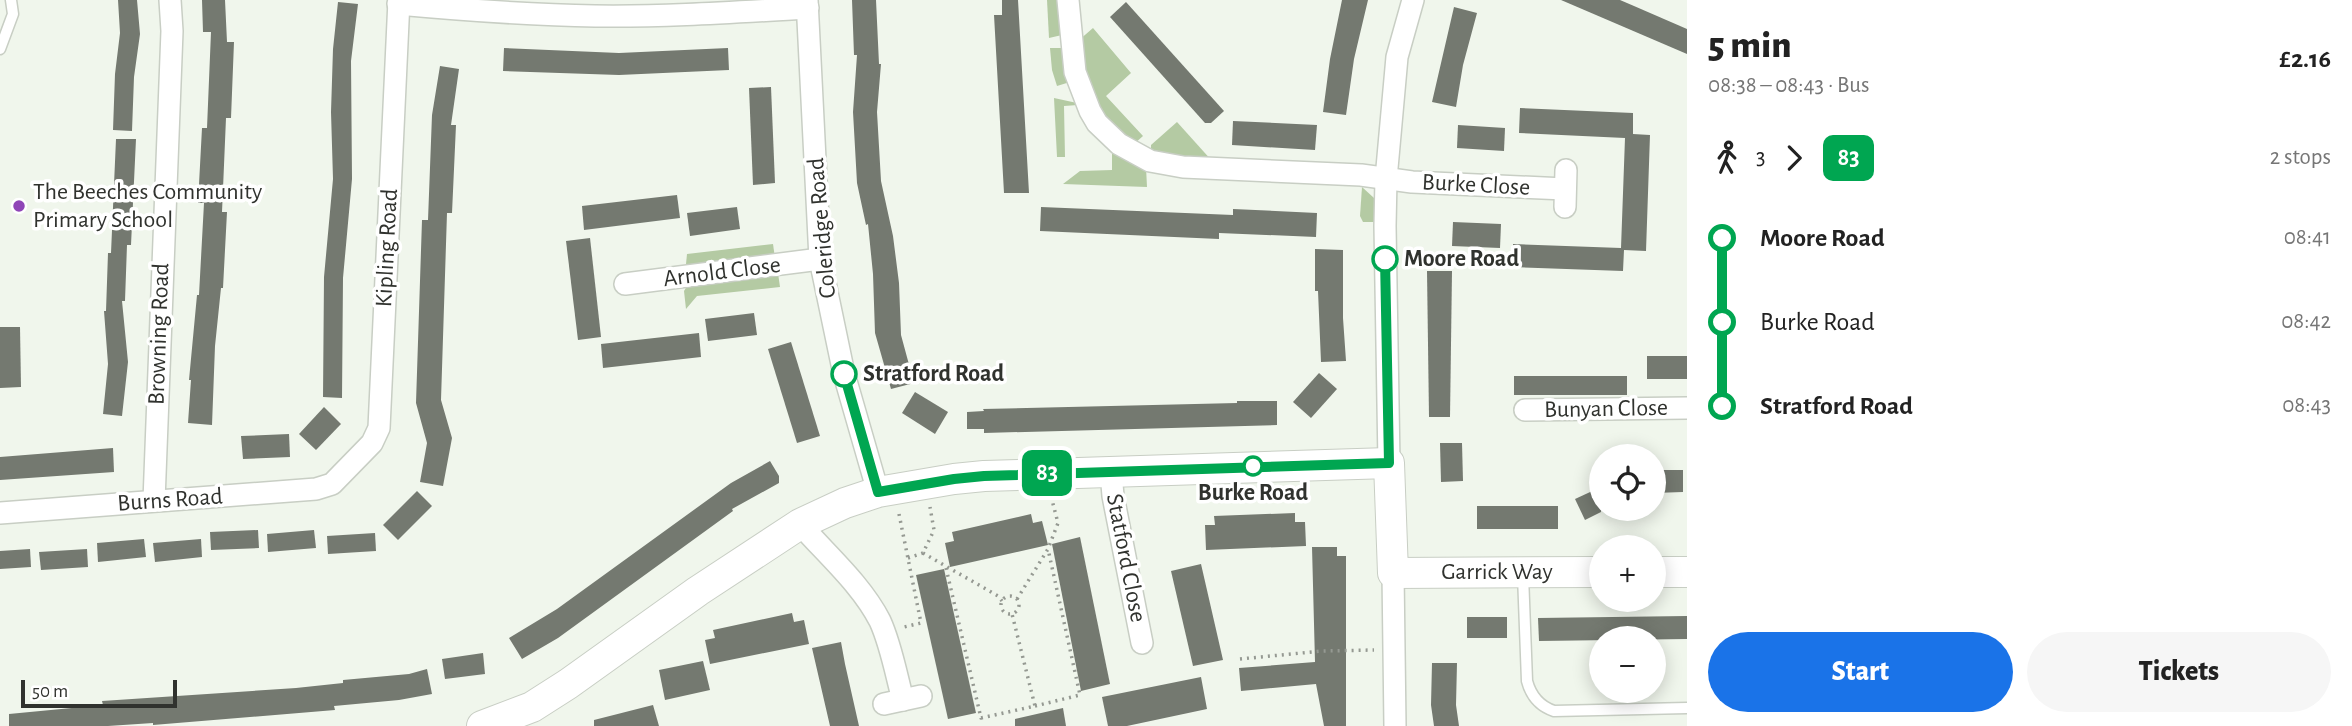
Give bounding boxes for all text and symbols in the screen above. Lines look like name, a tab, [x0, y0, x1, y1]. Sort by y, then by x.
text: 5 min	[1708, 27, 1792, 65]
text: £2.16	[2279, 46, 2331, 72]
text: 08:38 – 08:43 · Bus	[1708, 74, 1870, 97]
icon: walk	[1708, 139, 1746, 177]
icon: forward	[1775, 139, 1813, 177]
text: 3	[1756, 146, 1765, 169]
text: 83	[1837, 146, 1860, 170]
text: 2 stops	[2270, 146, 2331, 169]
street label: Coleridge Road	[804, 157, 840, 299]
street label: Burke Close	[1421, 170, 1531, 200]
place label: The Beeches Community Primary School	[33, 180, 262, 232]
street label: Kipling Road	[372, 188, 402, 308]
marker: The Beeches Community Primary School	[11, 198, 27, 214]
text: Moore Road	[1760, 225, 1885, 251]
text: 08:41	[2284, 226, 2331, 249]
marker: Moore Road	[1372, 246, 1398, 272]
place label: Moore Road	[1404, 247, 1519, 271]
street label: Arnold Close	[662, 253, 782, 291]
street label: Browning Road	[145, 263, 173, 405]
text: Burke Road	[1760, 309, 1875, 335]
text: 08:42	[2281, 310, 2331, 333]
marker: Stratford Road	[831, 361, 857, 387]
place label: Stratford Road	[863, 362, 1005, 386]
text: Stratford Road	[1760, 393, 1913, 419]
text: 08:43	[2282, 394, 2331, 417]
street label: Bunyan Close	[1544, 396, 1668, 422]
map controls	[1589, 444, 1666, 703]
button: locate	[1589, 444, 1666, 521]
line badge: 83	[1016, 450, 1078, 496]
marker: Burke Road	[1243, 456, 1263, 476]
text: 83	[1036, 461, 1058, 485]
place label: Burke Road	[1198, 481, 1308, 505]
street label: Burns Road	[116, 484, 224, 516]
street label: Statford Close	[1102, 492, 1150, 624]
button: +	[1589, 535, 1666, 612]
street label: Garrick Way	[1441, 560, 1553, 584]
button: −	[1589, 626, 1666, 703]
button: Start	[1708, 632, 2013, 712]
button: Tickets	[2027, 632, 2331, 712]
scale bar	[21, 677, 177, 709]
text: 50 m	[32, 682, 68, 701]

